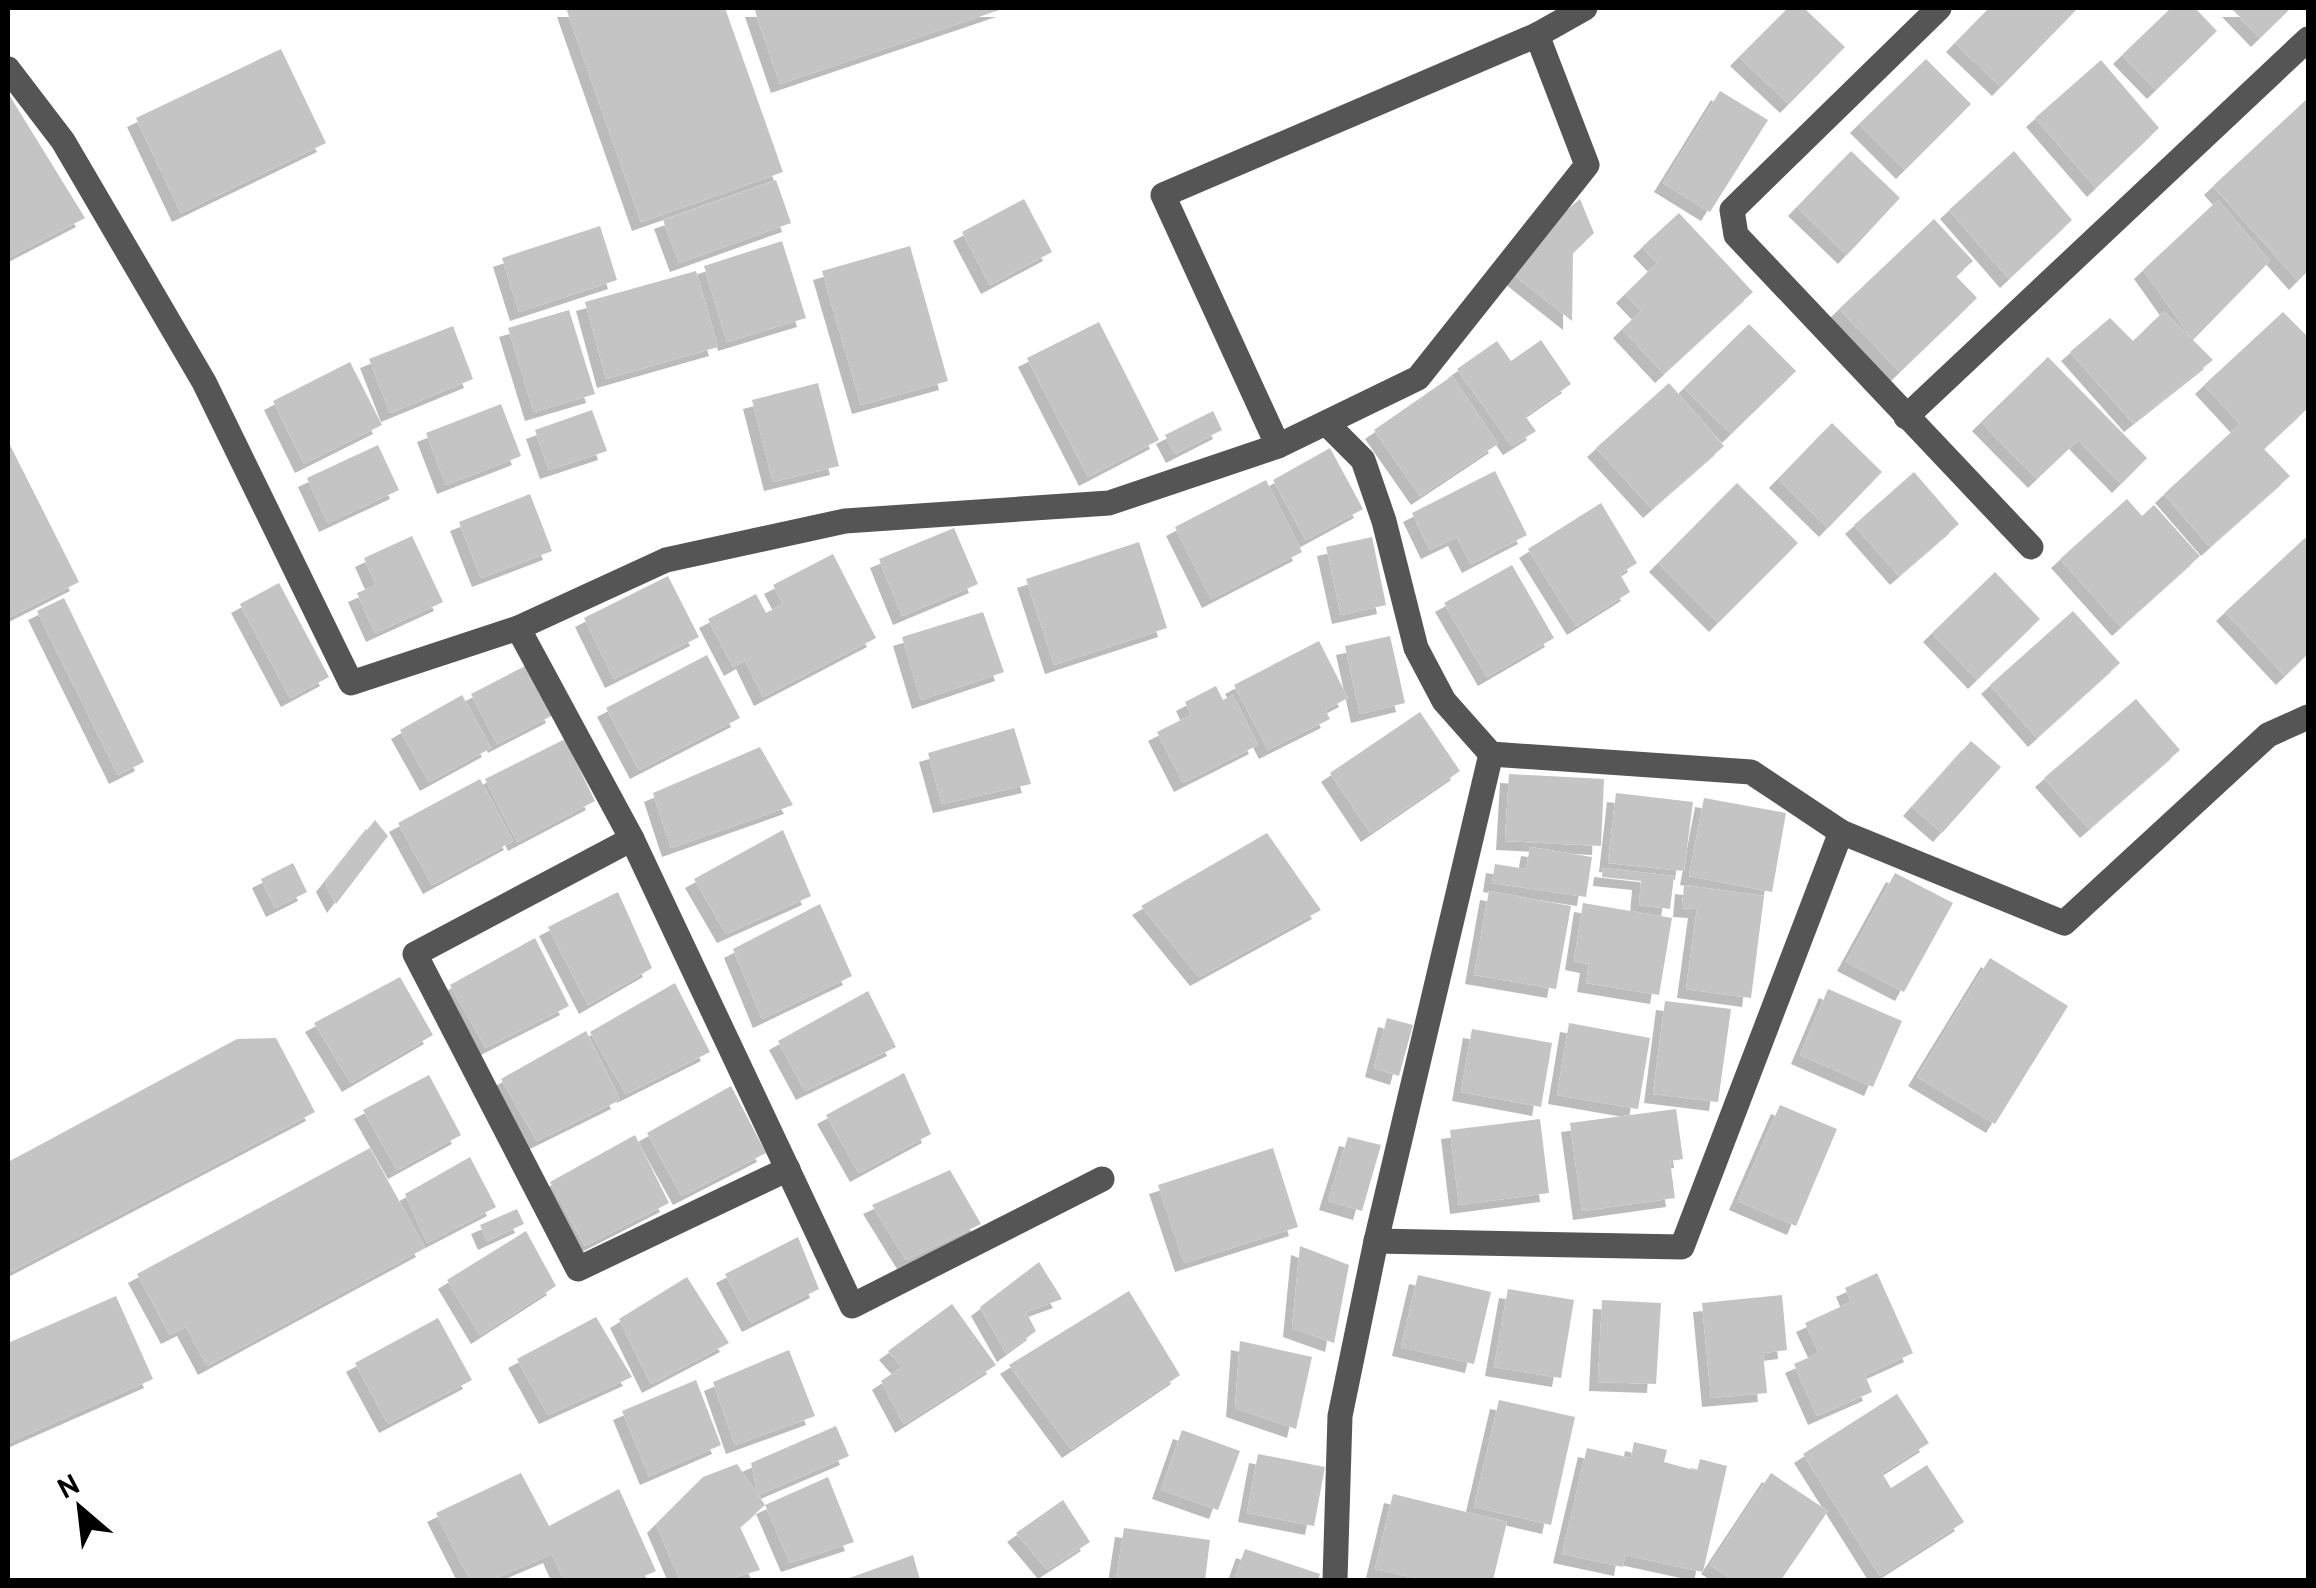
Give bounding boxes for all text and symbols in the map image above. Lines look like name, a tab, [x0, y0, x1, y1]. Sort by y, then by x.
north arrow	[30, 1458, 130, 1558]
text: N	[52, 1468, 87, 1509]

